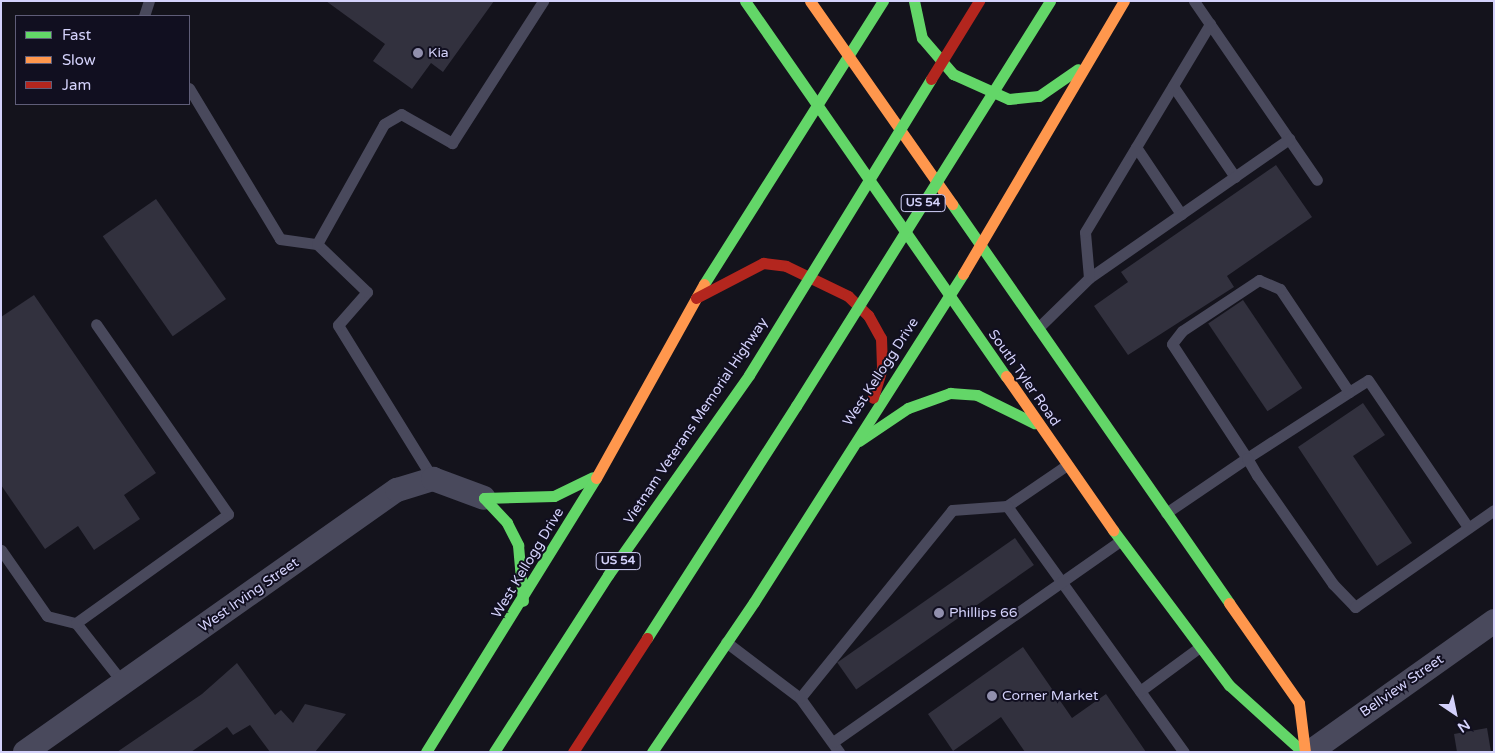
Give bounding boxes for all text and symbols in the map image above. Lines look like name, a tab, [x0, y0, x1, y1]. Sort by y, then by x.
legend	[15, 15, 190, 105]
text: Fast	[62, 26, 91, 44]
place label: Kia	[428, 45, 449, 61]
marker: Kia	[412, 47, 424, 59]
text: Slow	[62, 51, 96, 69]
text: Jam	[62, 76, 91, 94]
road number: US 54	[900, 194, 946, 212]
street label: Vietnam Veterans Memorial Highway	[620, 315, 772, 527]
street label: West Kellogg Drive	[840, 315, 922, 429]
street label: South Tyler Road	[984, 327, 1064, 429]
street label: West Kellogg Drive	[488, 505, 568, 621]
road number: US 54	[596, 552, 640, 570]
street label: West Irving Street	[196, 554, 302, 636]
place label: Phillips 66	[949, 605, 1018, 621]
marker: Phillips 66	[933, 607, 945, 619]
street label: Bellview Street	[1357, 651, 1447, 721]
place label: Corner Market	[1002, 688, 1098, 704]
north arrow	[1430, 688, 1480, 738]
marker: Corner Market	[986, 690, 998, 702]
text: N	[1454, 716, 1473, 736]

